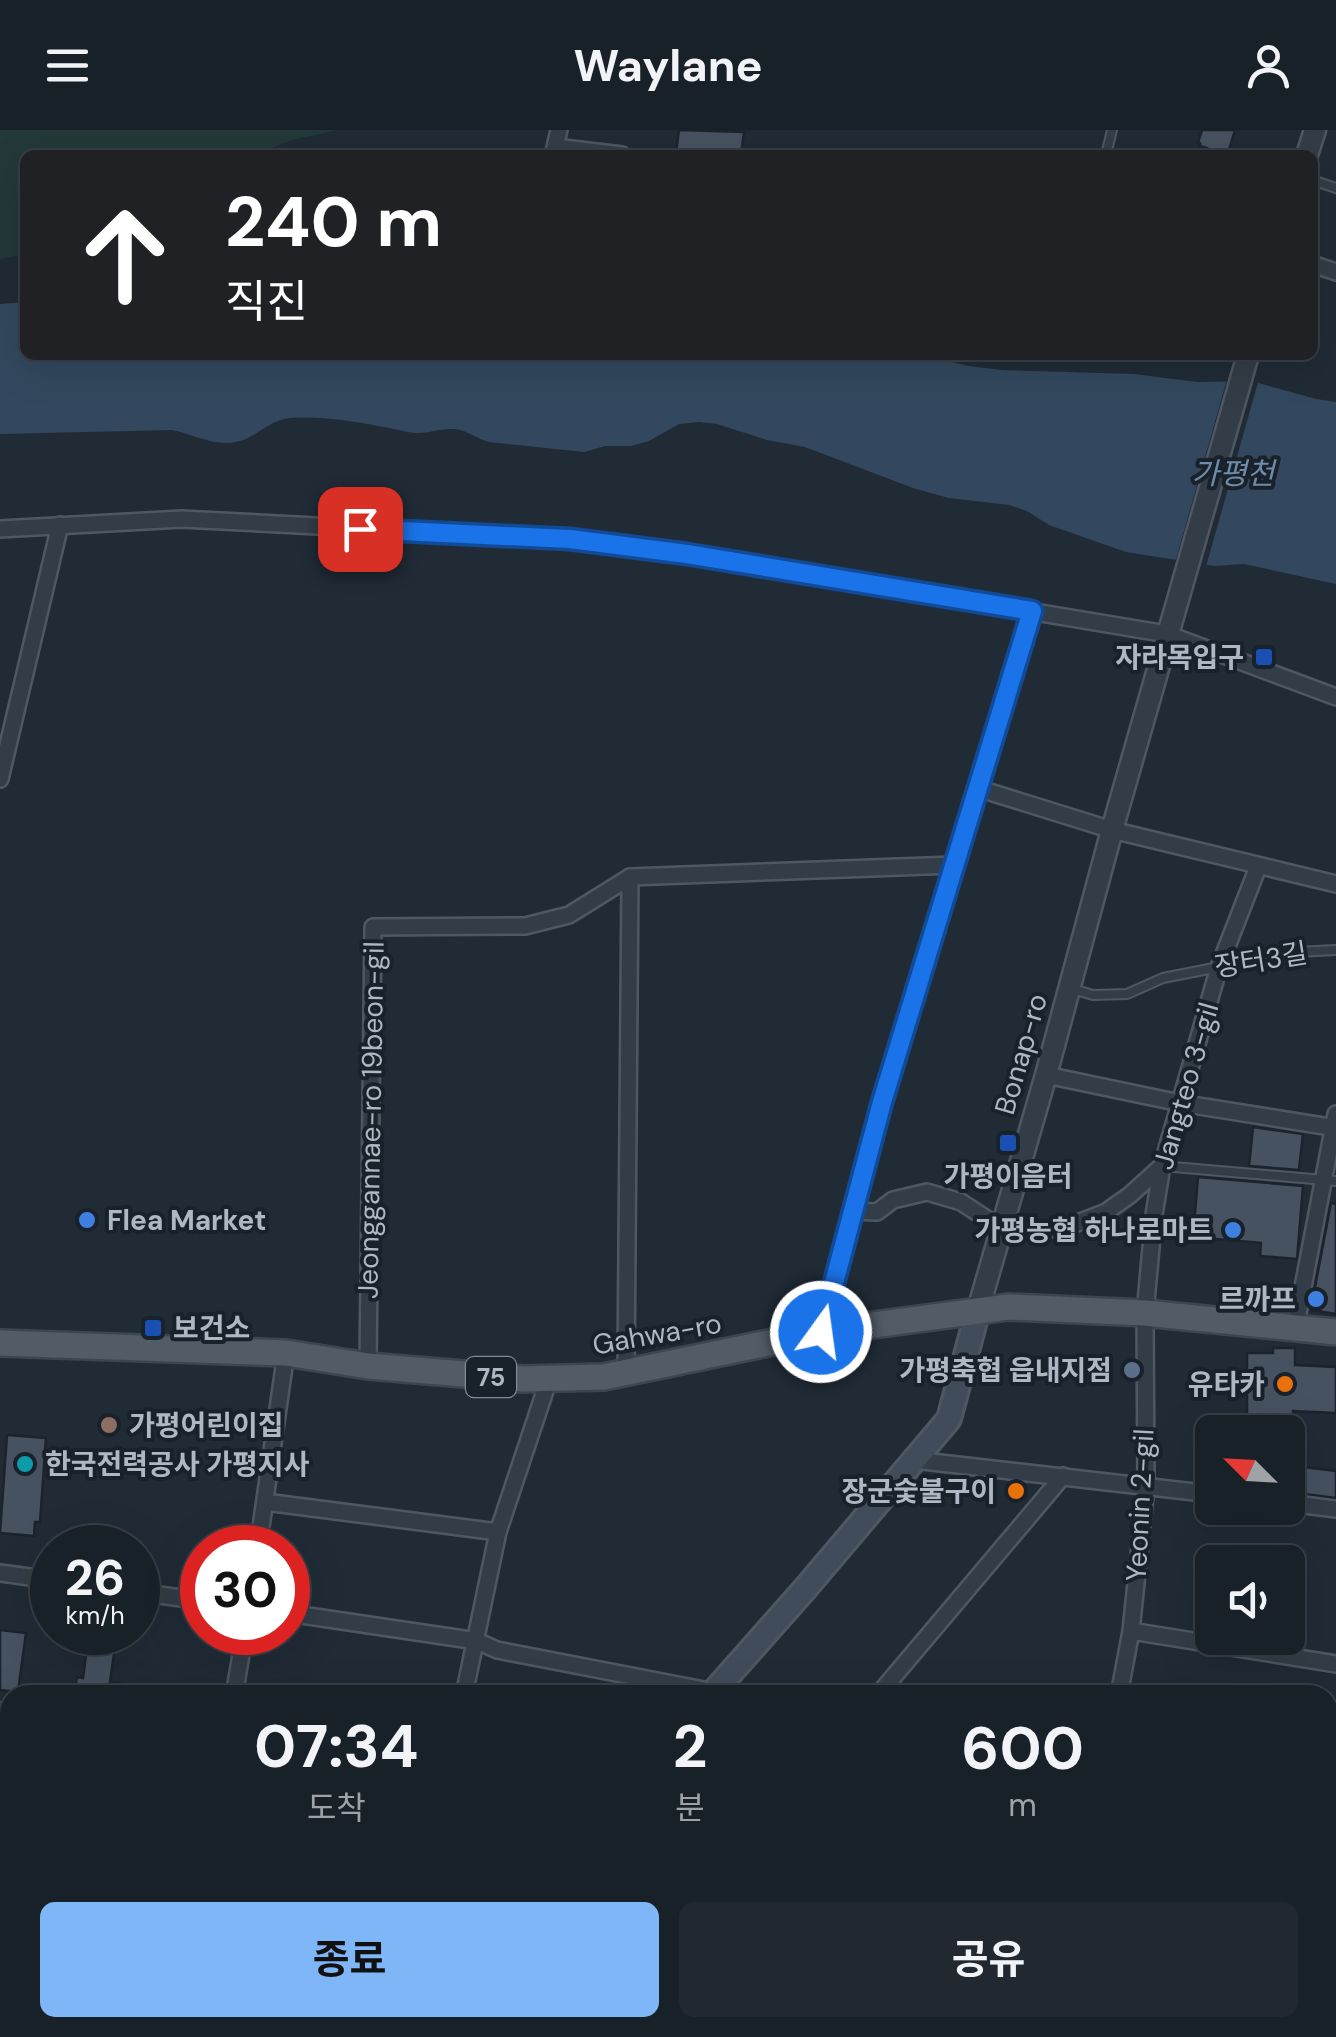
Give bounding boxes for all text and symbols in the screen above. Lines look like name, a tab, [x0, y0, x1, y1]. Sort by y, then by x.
text: Waylane	[573, 36, 763, 95]
icon: menu	[40, 38, 95, 93]
icon: person	[1241, 38, 1296, 93]
text: 240 m	[225, 177, 442, 268]
icon: ahead	[60, 190, 190, 320]
text: 직진	[225, 272, 308, 331]
water label: 가평천	[1192, 454, 1278, 493]
pin	[318, 487, 403, 572]
icon: arrive	[333, 502, 388, 557]
place label: 자라목입구	[1115, 639, 1244, 676]
marker: 자라목입구	[1253, 646, 1275, 668]
street label: 장터3길	[1212, 934, 1310, 986]
street label: Jeonggannae-ro 19beon-gil	[349, 941, 393, 1299]
street label: Bonap-ro	[986, 989, 1056, 1119]
street label: Jangteo 3-gil	[1145, 998, 1227, 1174]
marker: 가평이음터	[997, 1132, 1019, 1154]
place label: 가평이음터	[944, 1158, 1072, 1195]
place label: Flea Market	[107, 1202, 266, 1239]
marker: Flea Market	[76, 1209, 98, 1231]
place label: 가평농협 하나로마트	[975, 1212, 1213, 1249]
marker: 가평농협 하나로마트	[1222, 1219, 1244, 1241]
position arrow	[769, 1280, 873, 1384]
place label: 르까프	[1219, 1281, 1296, 1318]
marker: 르까프	[1305, 1288, 1327, 1310]
street label: Gahwa-ro	[590, 1304, 724, 1364]
place label: 보건소	[173, 1310, 250, 1347]
marker: 보건소	[142, 1317, 164, 1339]
place label: 가평축협 읍내지점	[899, 1352, 1112, 1389]
road number: 75	[466, 1357, 516, 1397]
marker: 가평축협 읍내지점	[1121, 1359, 1143, 1381]
place label: 유타카	[1188, 1366, 1265, 1403]
marker: 유타카	[1274, 1373, 1296, 1395]
place label: 가평어린이집	[129, 1407, 284, 1444]
marker: 가평어린이집	[98, 1414, 120, 1436]
north arrow	[1195, 1415, 1305, 1525]
map controls	[1195, 1415, 1305, 1655]
street label: Yeonin 2-gil	[1118, 1428, 1162, 1582]
place label: 한국전력공사 가평지사	[45, 1446, 309, 1483]
marker: 한국전력공사 가평지사	[14, 1453, 36, 1475]
place label: 장군숯불구이	[841, 1473, 996, 1510]
marker: 장군숯불구이	[1005, 1480, 1027, 1502]
speed limit sign: 30	[180, 1525, 310, 1655]
text: 26	[65, 1545, 125, 1611]
button: sound	[1195, 1545, 1305, 1655]
text: km/h	[65, 1599, 125, 1632]
text: 07:34	[254, 1707, 419, 1786]
text: 2	[673, 1707, 707, 1786]
text: 600	[961, 1709, 1084, 1788]
text: m	[1008, 1784, 1037, 1826]
text: 도착	[307, 1787, 366, 1829]
text: 분	[675, 1787, 705, 1829]
button: 종료	[40, 1902, 659, 2017]
button: 공유	[679, 1902, 1298, 2017]

